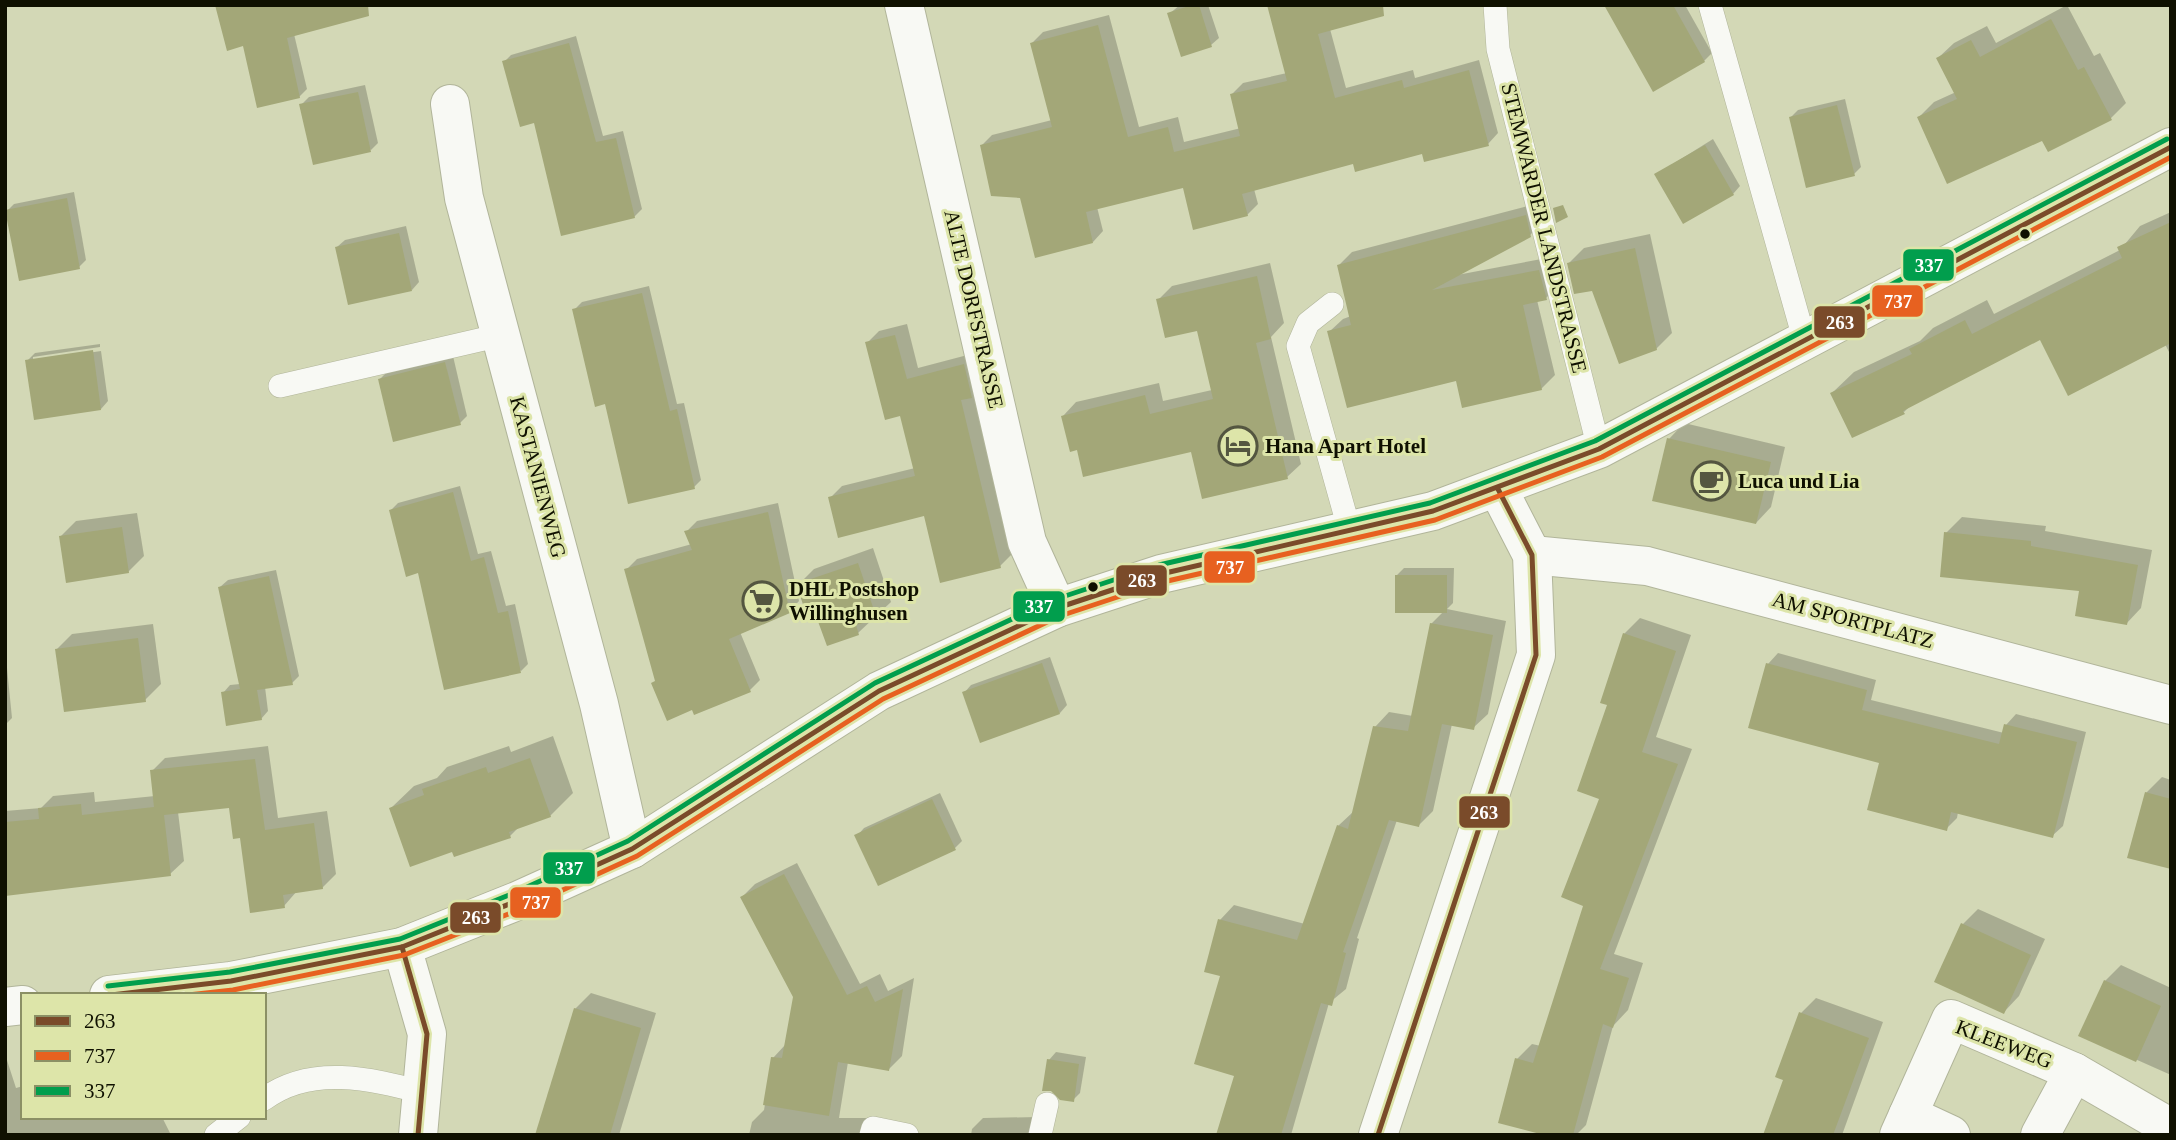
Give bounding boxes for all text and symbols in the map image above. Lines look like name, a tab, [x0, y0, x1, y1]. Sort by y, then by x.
street label: STEMWARDER LANDSTRASSE	[1496, 80, 1592, 376]
street label: ALTE DORFSTRASSE	[939, 207, 1009, 411]
unlabelled marker	[2018, 227, 2032, 241]
line badge: 337	[1902, 248, 1955, 282]
text: 337	[1915, 255, 1944, 276]
line badge: 737	[1871, 284, 1924, 318]
text: 737	[1884, 291, 1913, 312]
line badge: 263	[1813, 305, 1866, 339]
text: 263	[1826, 312, 1854, 333]
street label: KASTANIENWEG	[505, 394, 571, 560]
hotel icon: Hana Apart Hotel	[1217, 425, 1259, 467]
place label: Hana Apart Hotel	[1265, 434, 1426, 458]
cafe icon: Luca und Lia	[1690, 460, 1732, 502]
place label: Luca und Lia	[1738, 469, 1860, 493]
line badge: 737	[1203, 550, 1256, 584]
text: 737	[1216, 557, 1245, 578]
line badge: 263	[1115, 564, 1168, 597]
text: 263	[1128, 570, 1156, 591]
place label: DHL Postshop Willinghusen	[789, 577, 919, 625]
supermarket icon: DHL Postshop Willinghusen	[741, 580, 783, 622]
unlabelled marker	[1086, 580, 1100, 594]
street label: AM SPORTPLATZ	[1770, 587, 1936, 653]
line badge: 337	[1012, 590, 1066, 623]
text: 337	[1025, 596, 1054, 617]
line badge: 263	[1458, 795, 1511, 829]
text: 263	[1470, 802, 1498, 823]
line badge: 337	[542, 851, 596, 885]
text: 337	[555, 858, 584, 879]
line badge: 737	[509, 886, 562, 919]
text: 737	[522, 892, 551, 913]
line badge: 263	[449, 901, 502, 934]
text: 263	[462, 907, 490, 928]
legend	[21, 993, 266, 1119]
text: 263	[84, 1009, 116, 1033]
street label: KLEEWEG	[1952, 1015, 2056, 1073]
text: 737	[84, 1044, 116, 1068]
text: 337	[84, 1079, 116, 1103]

